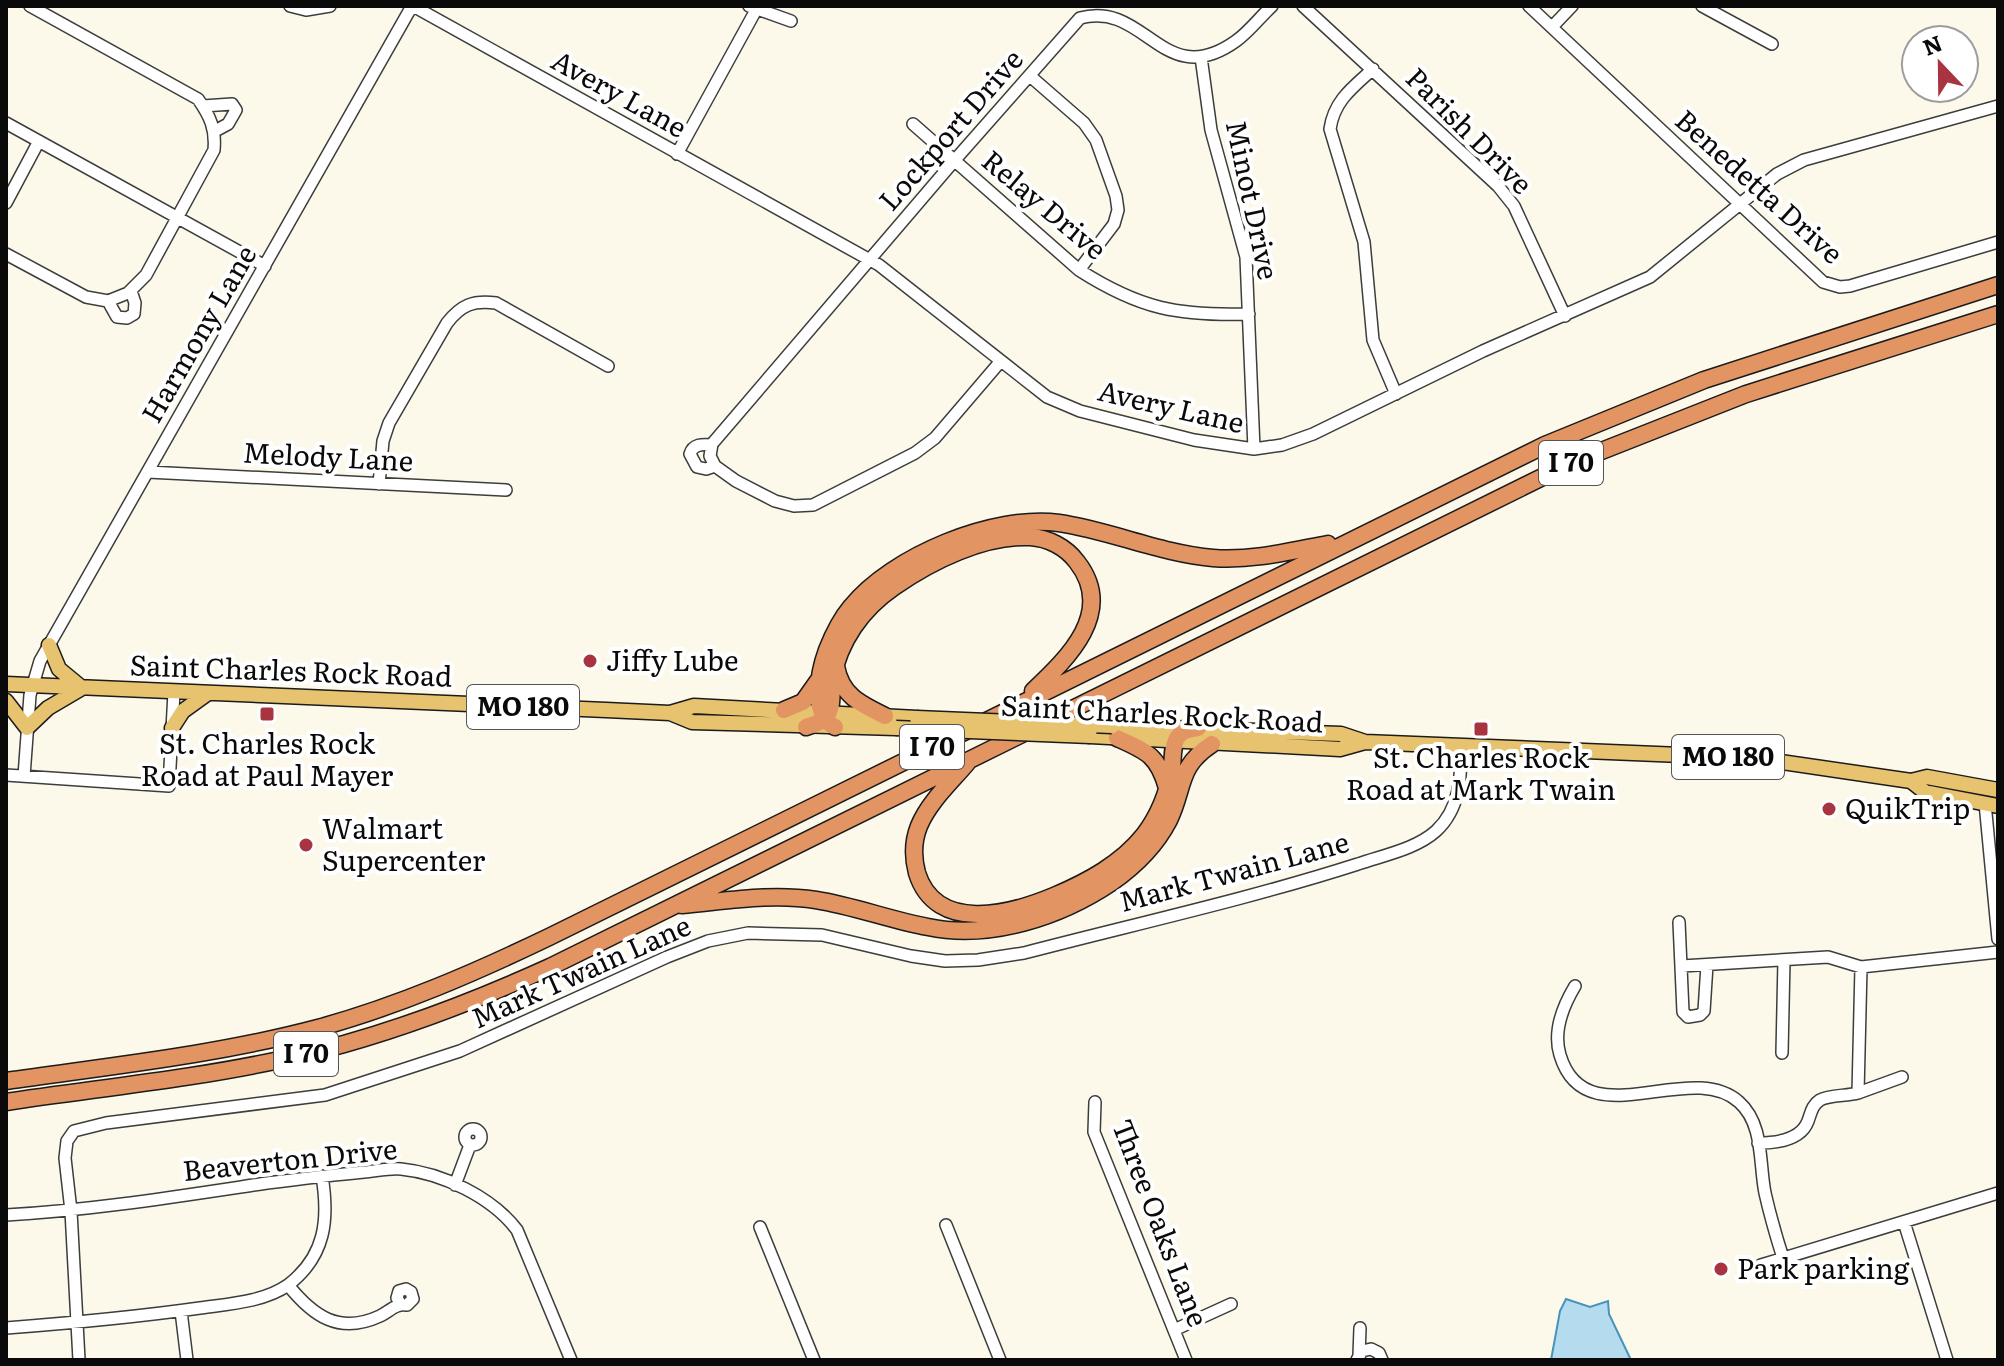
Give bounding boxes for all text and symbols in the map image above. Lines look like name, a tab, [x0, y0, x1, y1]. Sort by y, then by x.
north arrow	[1900, 24, 1980, 104]
text: N	[1917, 25, 1947, 63]
street label: Avery Lane	[545, 38, 695, 147]
street label: Lockport Drive	[867, 39, 1032, 219]
street label: Parish Drive	[1397, 57, 1543, 203]
street label: Benedetta Drive	[1667, 99, 1854, 272]
street label: Minot Drive	[1217, 116, 1291, 283]
street label: Relay Drive	[974, 139, 1117, 268]
street label: Harmony Lane	[129, 236, 265, 430]
street label: Avery Lane	[1094, 368, 1249, 442]
street label: Melody Lane	[242, 430, 414, 480]
road number: I 70	[1539, 441, 1603, 485]
place label: Jiffy Lube	[606, 638, 739, 680]
street label: Saint Charles Rock Road	[129, 642, 453, 696]
marker: Jiffy Lube	[581, 652, 599, 670]
street label: Saint Charles Rock Road	[1000, 683, 1324, 741]
road number: MO 180	[467, 685, 579, 729]
marker: St. Charles Rock Road at Paul Mayer	[258, 705, 276, 723]
marker: St. Charles Rock Road at Mark Twain	[1472, 720, 1490, 738]
place label: St. Charles Rock Road at Paul Mayer	[141, 721, 394, 795]
road number: I 70	[900, 725, 964, 769]
place label: St. Charles Rock Road at Mark Twain	[1346, 735, 1616, 809]
road number: MO 180	[1672, 735, 1784, 779]
place label: QuikTrip	[1845, 786, 1970, 828]
marker: QuikTrip	[1820, 800, 1838, 818]
place label: Walmart Supercenter	[322, 806, 486, 880]
street label: Mark Twain Lane	[1114, 819, 1353, 921]
marker: Walmart Supercenter	[297, 836, 315, 854]
street label: Mark Twain Lane	[464, 903, 697, 1037]
road number: I 70	[274, 1032, 338, 1076]
street label: Three Oaks Lane	[1103, 1112, 1221, 1332]
street label: Beaverton Drive	[181, 1126, 399, 1190]
place label: Park parking	[1737, 1246, 1910, 1288]
marker: Park parking	[1712, 1260, 1730, 1278]

